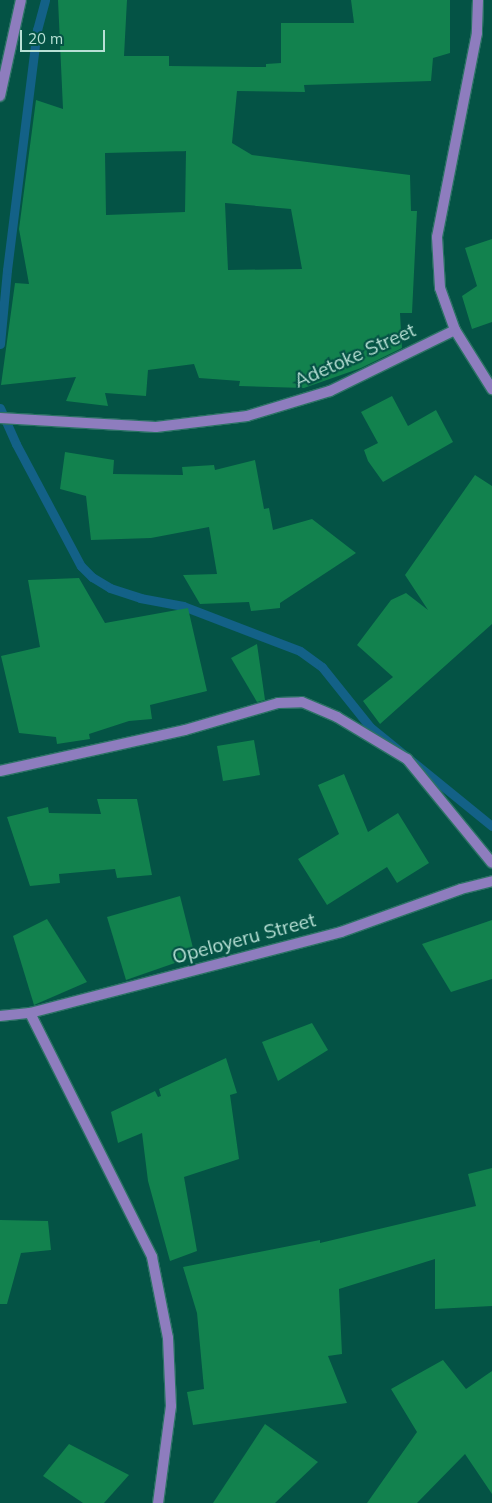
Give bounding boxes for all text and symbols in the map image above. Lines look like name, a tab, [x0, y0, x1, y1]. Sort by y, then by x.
scale bar	[22, 20, 108, 52]
text: 20 m	[28, 29, 63, 48]
street label: Adetoke Street	[291, 319, 419, 393]
street label: Opeloyeru Street	[170, 909, 318, 969]

